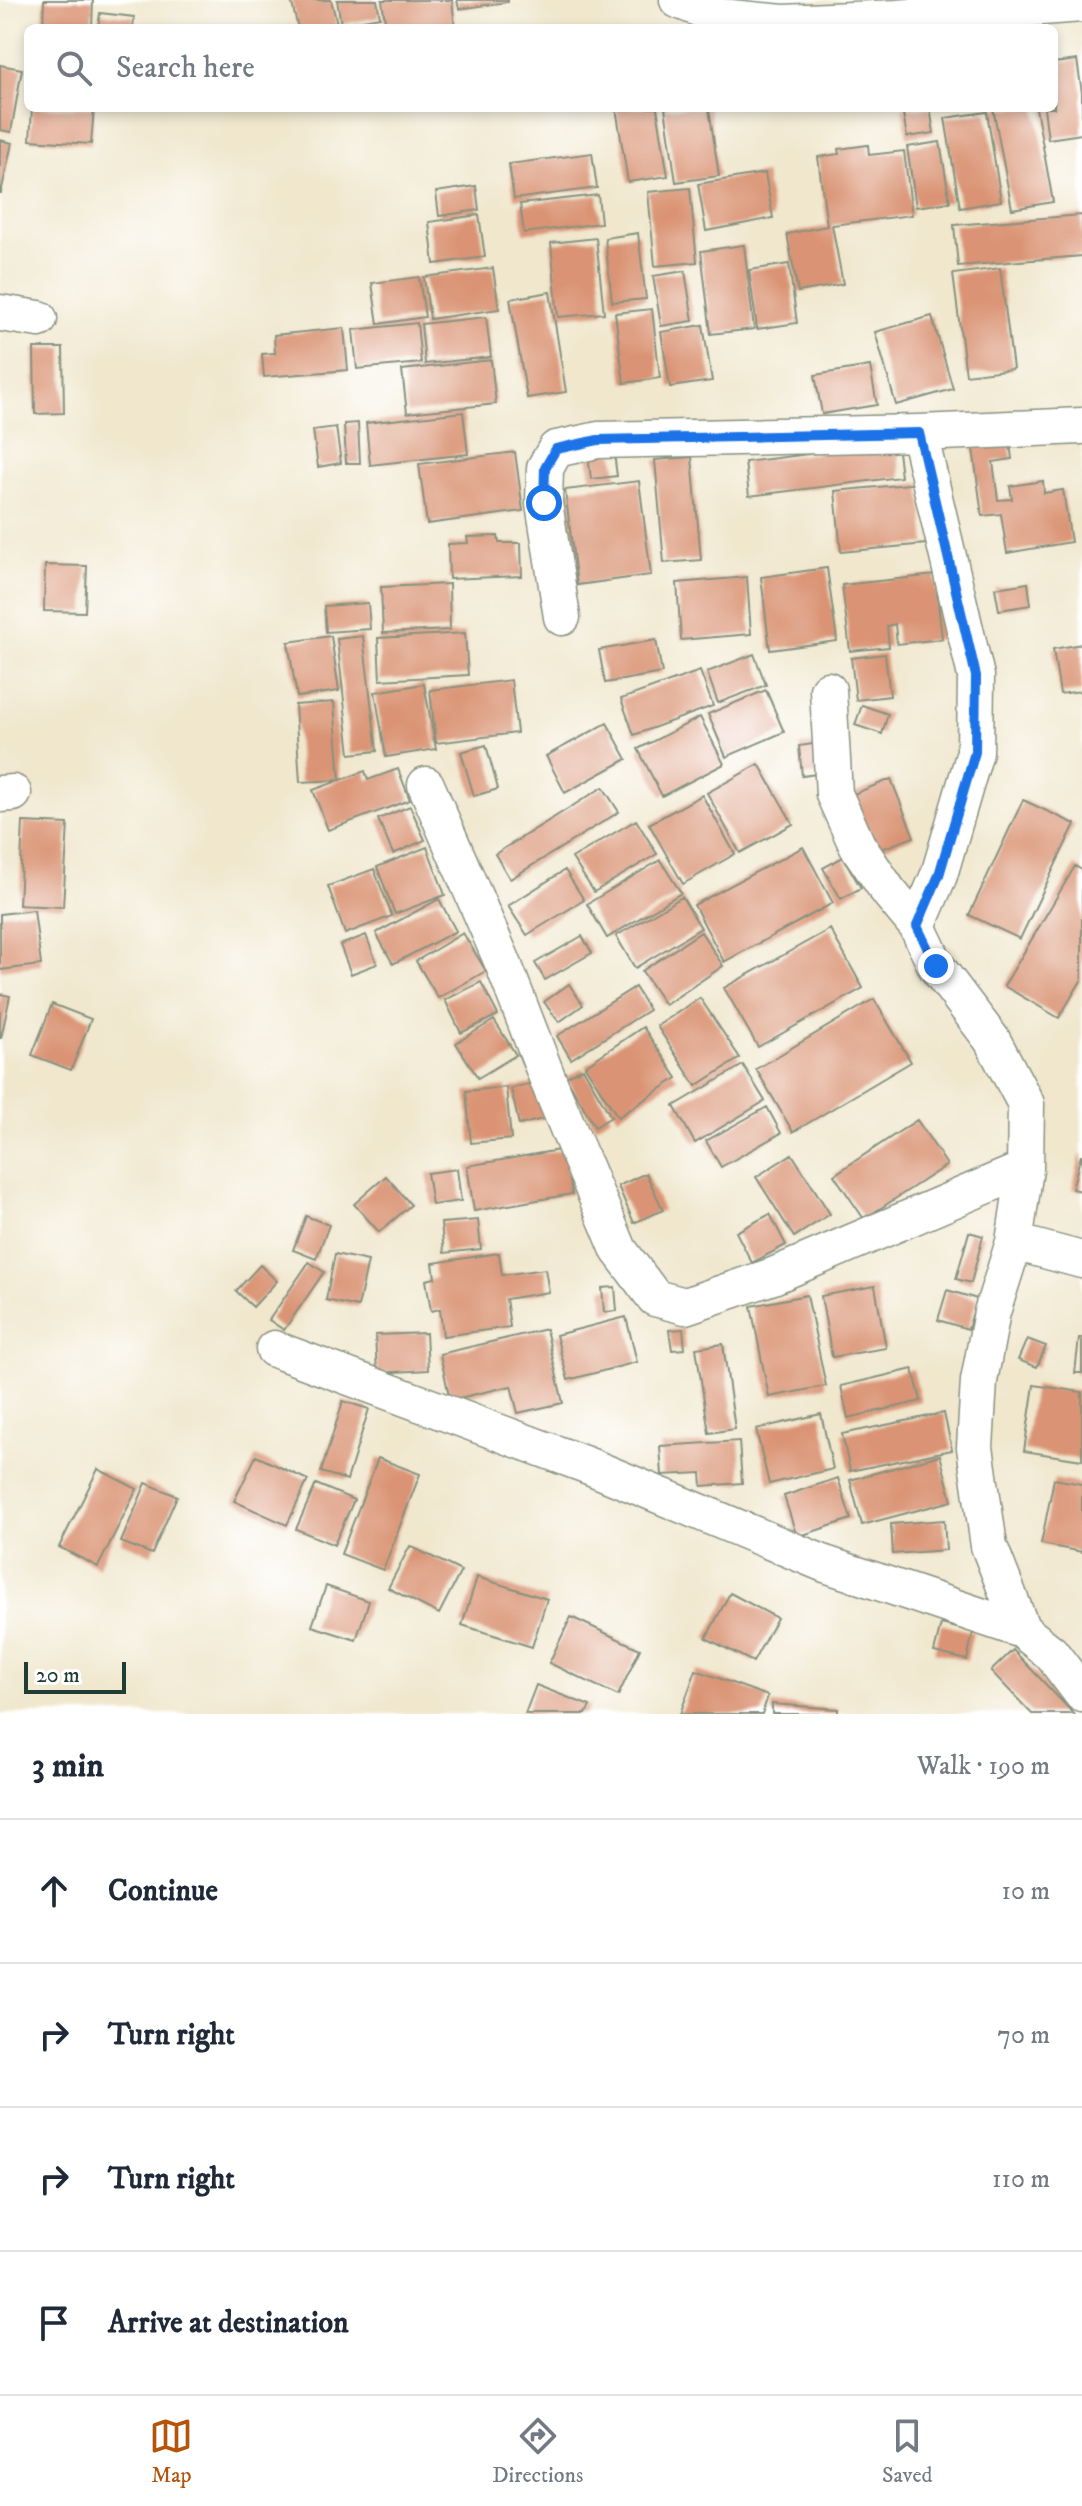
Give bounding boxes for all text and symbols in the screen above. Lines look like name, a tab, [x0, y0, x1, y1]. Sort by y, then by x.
search box	[24, 24, 1058, 112]
icon: search	[52, 46, 96, 90]
text: Search here	[116, 50, 255, 87]
route start	[526, 485, 562, 521]
route end	[918, 948, 954, 984]
scale bar	[24, 1658, 126, 1694]
text: 20 m	[36, 1662, 80, 1689]
text: 3 min	[32, 1745, 104, 1787]
text: Walk · 190 m	[917, 1750, 1050, 1783]
icon: ahead	[32, 1869, 76, 1913]
text: Continue	[108, 1873, 218, 1910]
text: 10 m	[1001, 1875, 1050, 1908]
icon: right	[32, 2013, 76, 2057]
text: Turn right	[108, 2017, 235, 2054]
text: 70 m	[997, 2019, 1050, 2052]
icon: right	[32, 2157, 76, 2201]
text: Turn right	[108, 2161, 235, 2198]
text: 110 m	[992, 2163, 1050, 2196]
icon: arrive	[32, 2301, 76, 2345]
text: Arrive at destination	[108, 2305, 349, 2342]
tab: Map	[149, 2414, 193, 2489]
tab: Directions	[492, 2414, 583, 2489]
tab: Saved	[882, 2414, 933, 2489]

